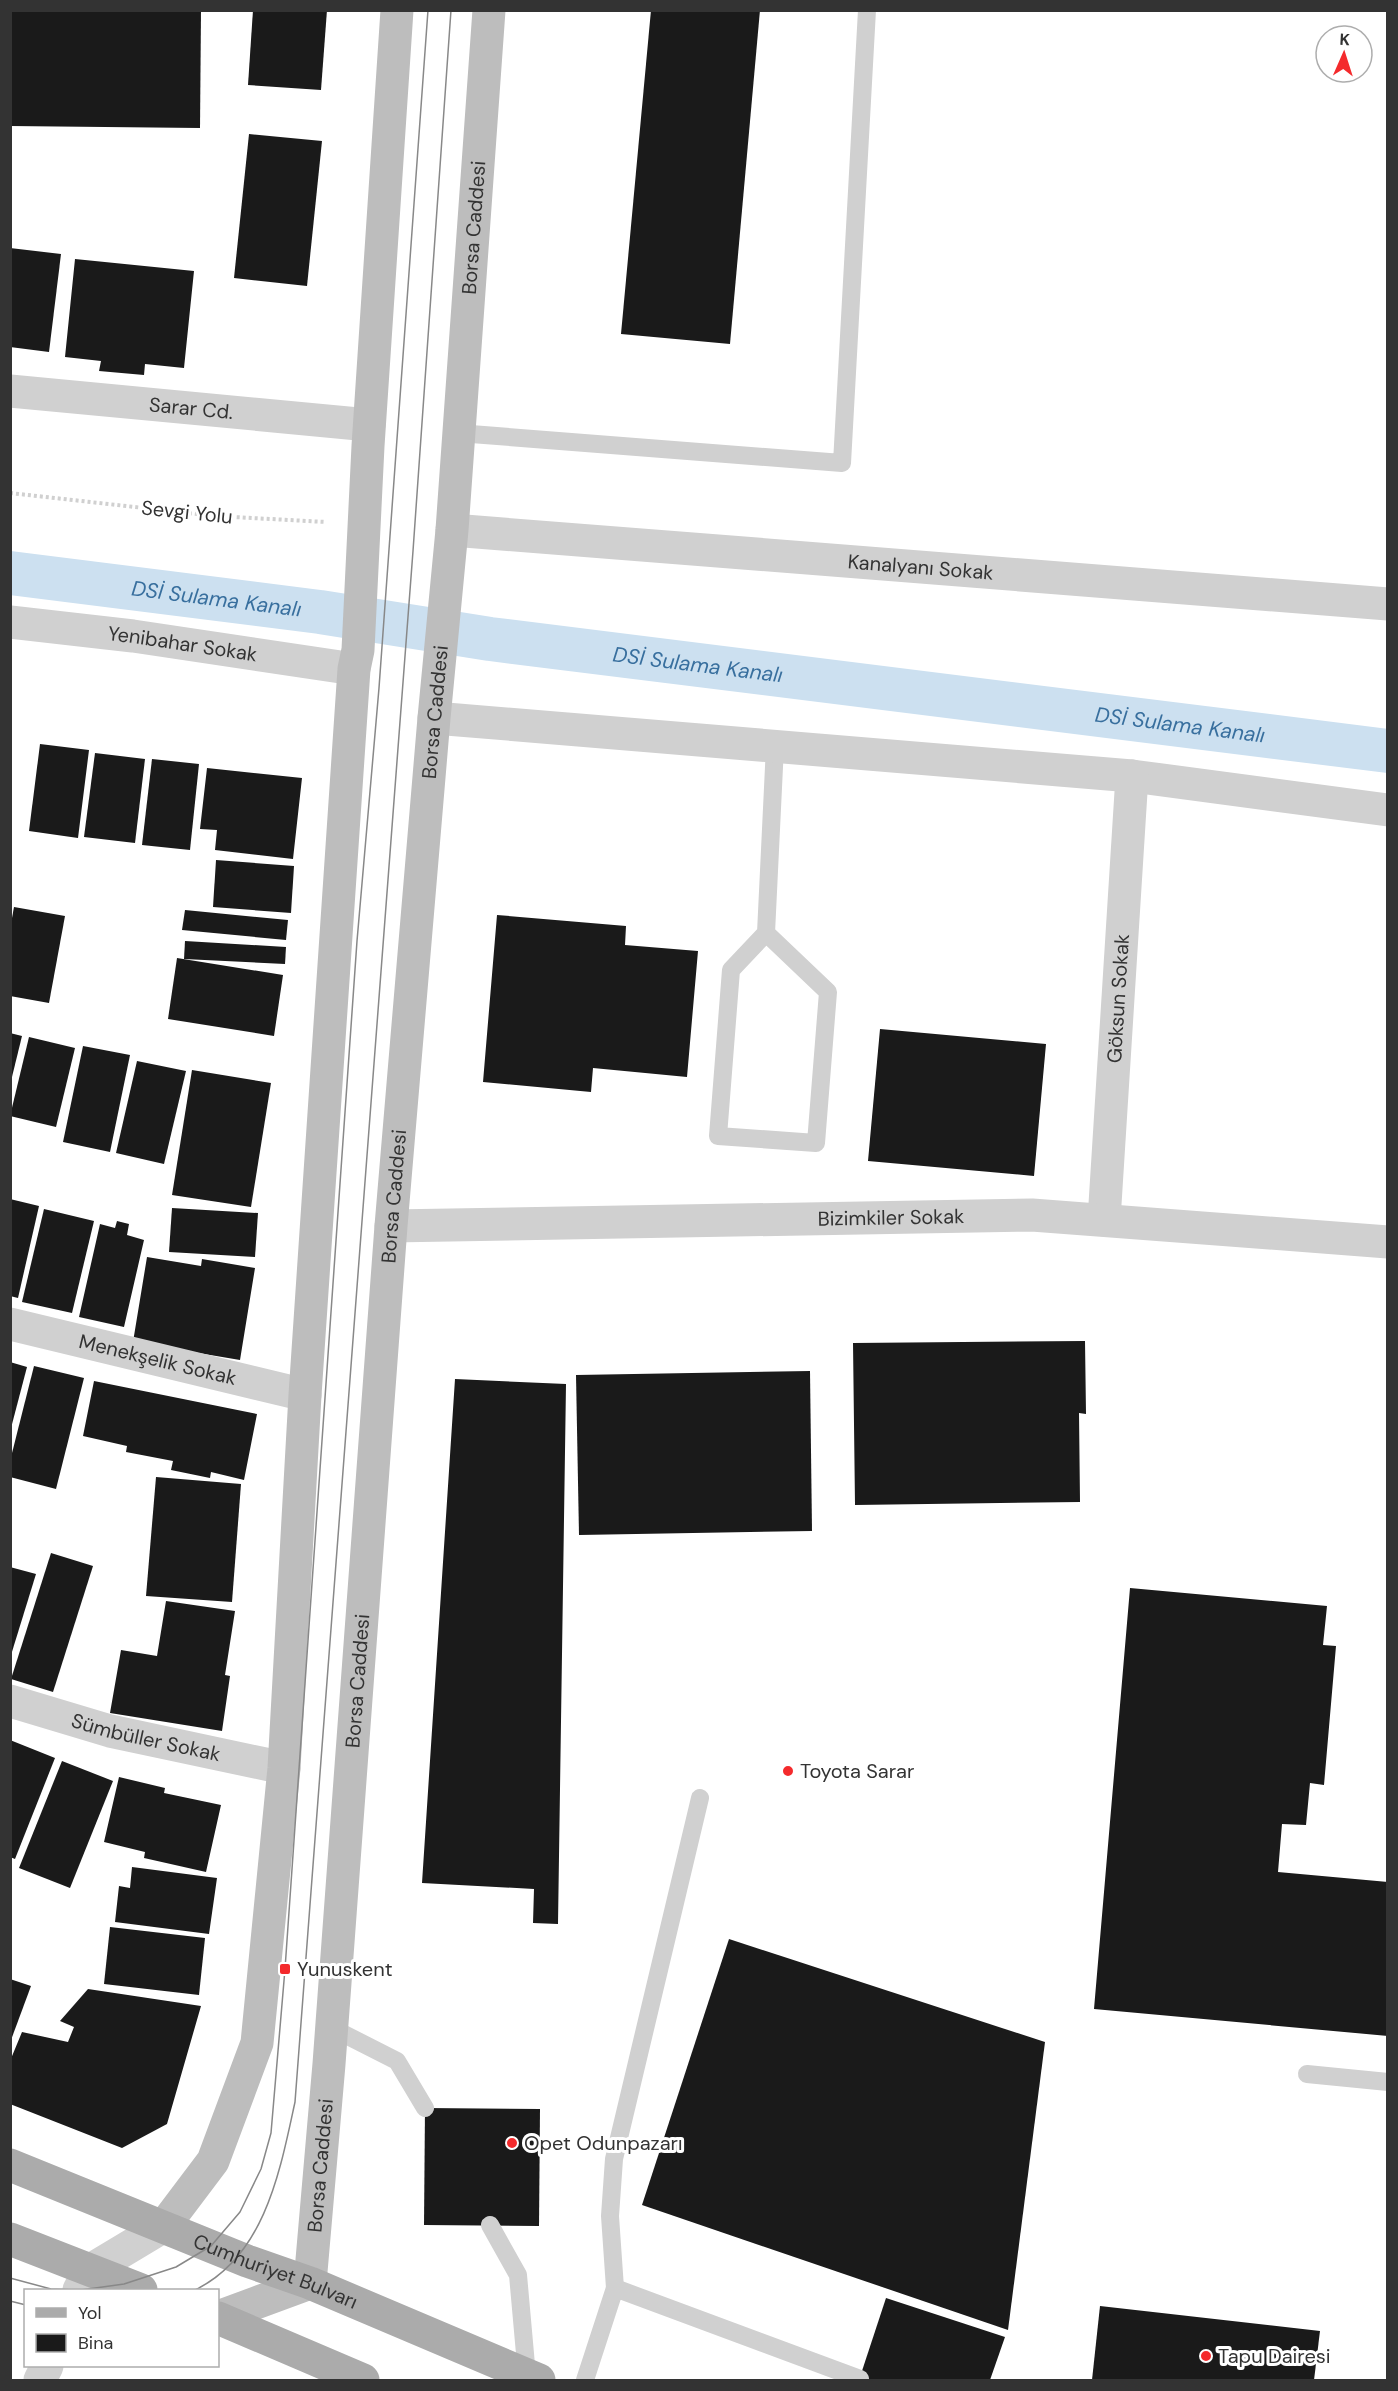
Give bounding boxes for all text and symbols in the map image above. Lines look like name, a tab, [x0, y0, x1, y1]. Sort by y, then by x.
north arrow	[1314, 24, 1374, 84]
text: K	[1339, 29, 1351, 50]
street label: Borsa Caddesi	[456, 160, 491, 295]
street label: Sarar Cd.	[148, 391, 234, 425]
street label: Sevgi Yolu	[140, 494, 234, 530]
street label: Kanalyanı Sokak	[847, 548, 994, 586]
water label: DSİ Sulama Kanalı	[130, 574, 303, 624]
street label: Yenibahar Sokak	[107, 620, 259, 667]
water label: DSİ Sulama Kanalı	[611, 640, 785, 689]
street label: Borsa Caddesi	[416, 644, 454, 780]
water label: DSİ Sulama Kanalı	[1094, 701, 1267, 750]
street label: Göksun Sokak	[1101, 933, 1135, 1064]
street label: Borsa Caddesi	[375, 1128, 412, 1264]
street label: Bizimkiler Sokak	[817, 1203, 964, 1232]
street label: Menekşelik Sokak	[76, 1328, 239, 1391]
street label: Borsa Caddesi	[339, 1613, 375, 1749]
street label: Sümbüller Sokak	[68, 1707, 223, 1767]
place label: Toyota Sarar	[800, 1758, 914, 1784]
marker: Toyota Sarar	[781, 1764, 795, 1778]
place label: Yunuskent	[297, 1956, 393, 1982]
marker: Yunuskent	[278, 1962, 292, 1976]
street label: Borsa Caddesi	[301, 2098, 339, 2233]
place label: Opet Odunpazarı	[524, 2130, 682, 2156]
marker: Opet Odunpazarı	[505, 2136, 519, 2150]
street label: Cumhuriyet Bulvarı	[190, 2228, 362, 2315]
legend	[24, 2289, 219, 2367]
text: Yol	[78, 2301, 102, 2325]
text: Bina	[78, 2331, 113, 2355]
place label: Tapu Dairesi	[1218, 2343, 1331, 2369]
marker: Tapu Dairesi	[1199, 2349, 1213, 2363]

